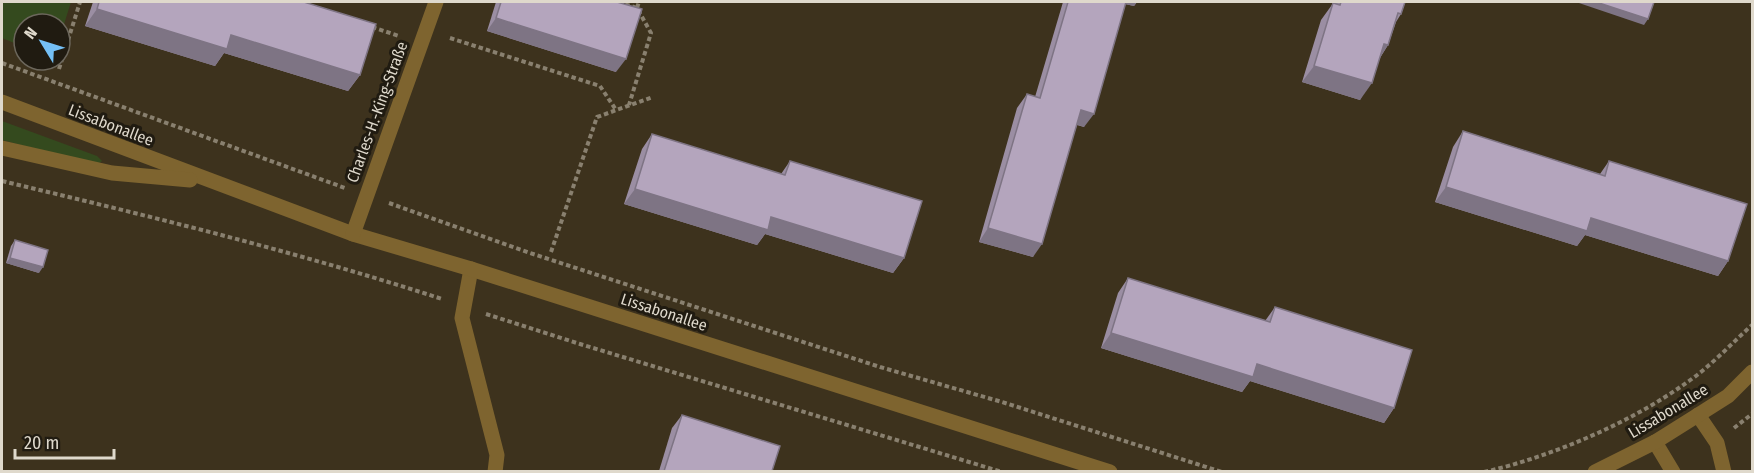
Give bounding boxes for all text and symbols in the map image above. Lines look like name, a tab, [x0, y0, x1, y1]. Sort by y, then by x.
north arrow	[12, 12, 72, 72]
text: N	[20, 23, 41, 43]
street label: Charles-H.-King-Straße	[343, 39, 411, 185]
street label: Lissabonallee	[66, 100, 156, 150]
street label: Lissabonallee	[618, 289, 710, 335]
street label: Lissabonallee	[1625, 380, 1711, 442]
scale bar	[15, 422, 114, 460]
text: 20 m	[24, 432, 59, 454]

